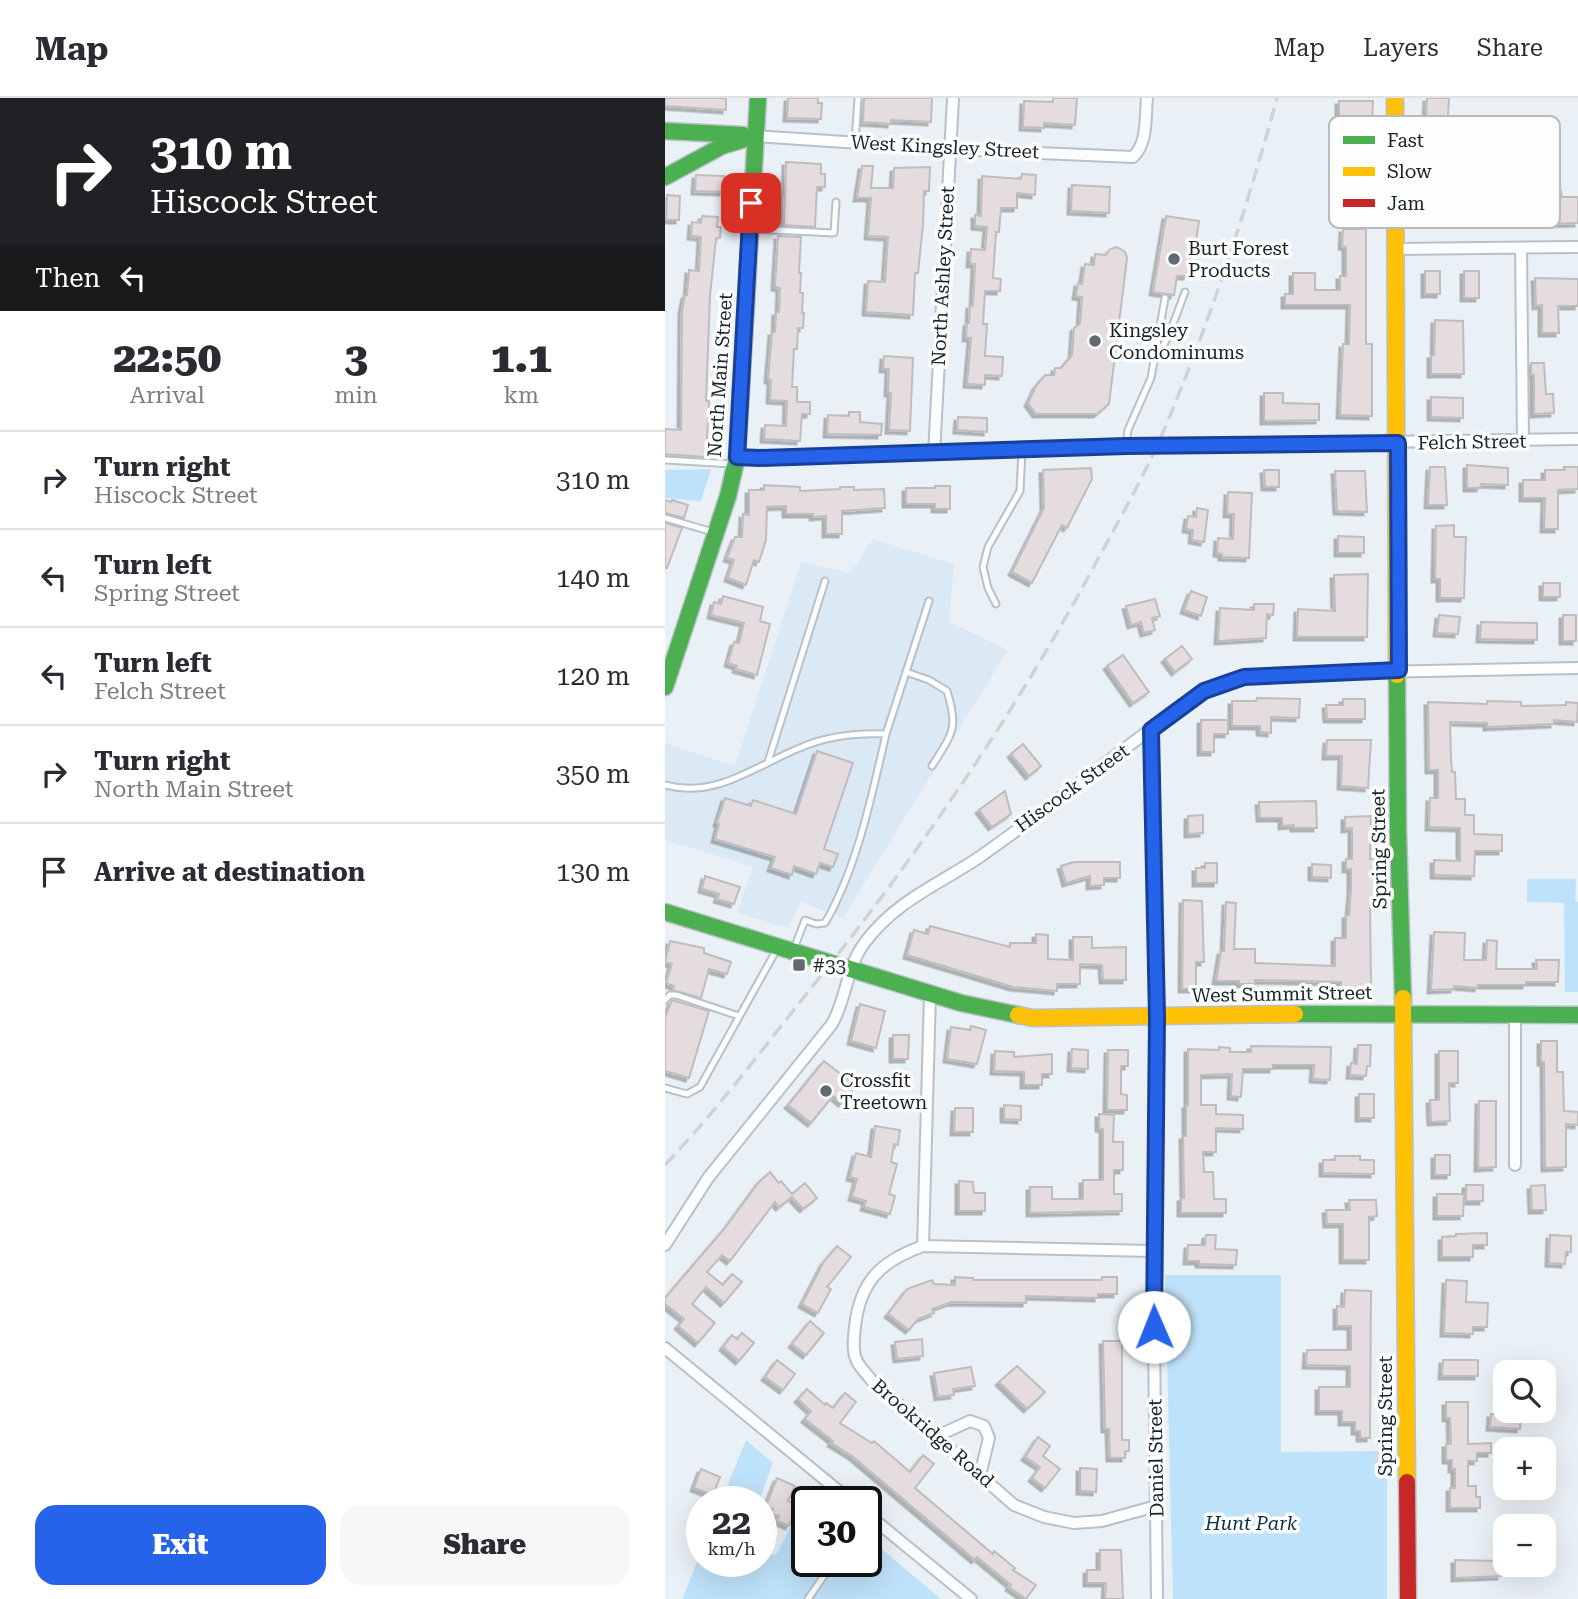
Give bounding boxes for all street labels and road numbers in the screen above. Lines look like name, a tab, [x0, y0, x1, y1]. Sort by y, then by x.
street label: West Kingsley Street	[850, 131, 1040, 163]
street label: North Ashley Street	[927, 185, 959, 367]
street label: North Main Street	[703, 292, 737, 458]
street label: Felch Street	[1417, 430, 1527, 454]
street label: Hiscock Street	[1011, 739, 1133, 837]
street label: Spring Street	[1366, 789, 1392, 909]
street label: West Summit Street	[1191, 981, 1373, 1007]
street label: Spring Street	[1374, 1356, 1397, 1476]
street label: Brookridge Road	[867, 1374, 999, 1492]
street label: Daniel Street	[1143, 1398, 1169, 1518]

